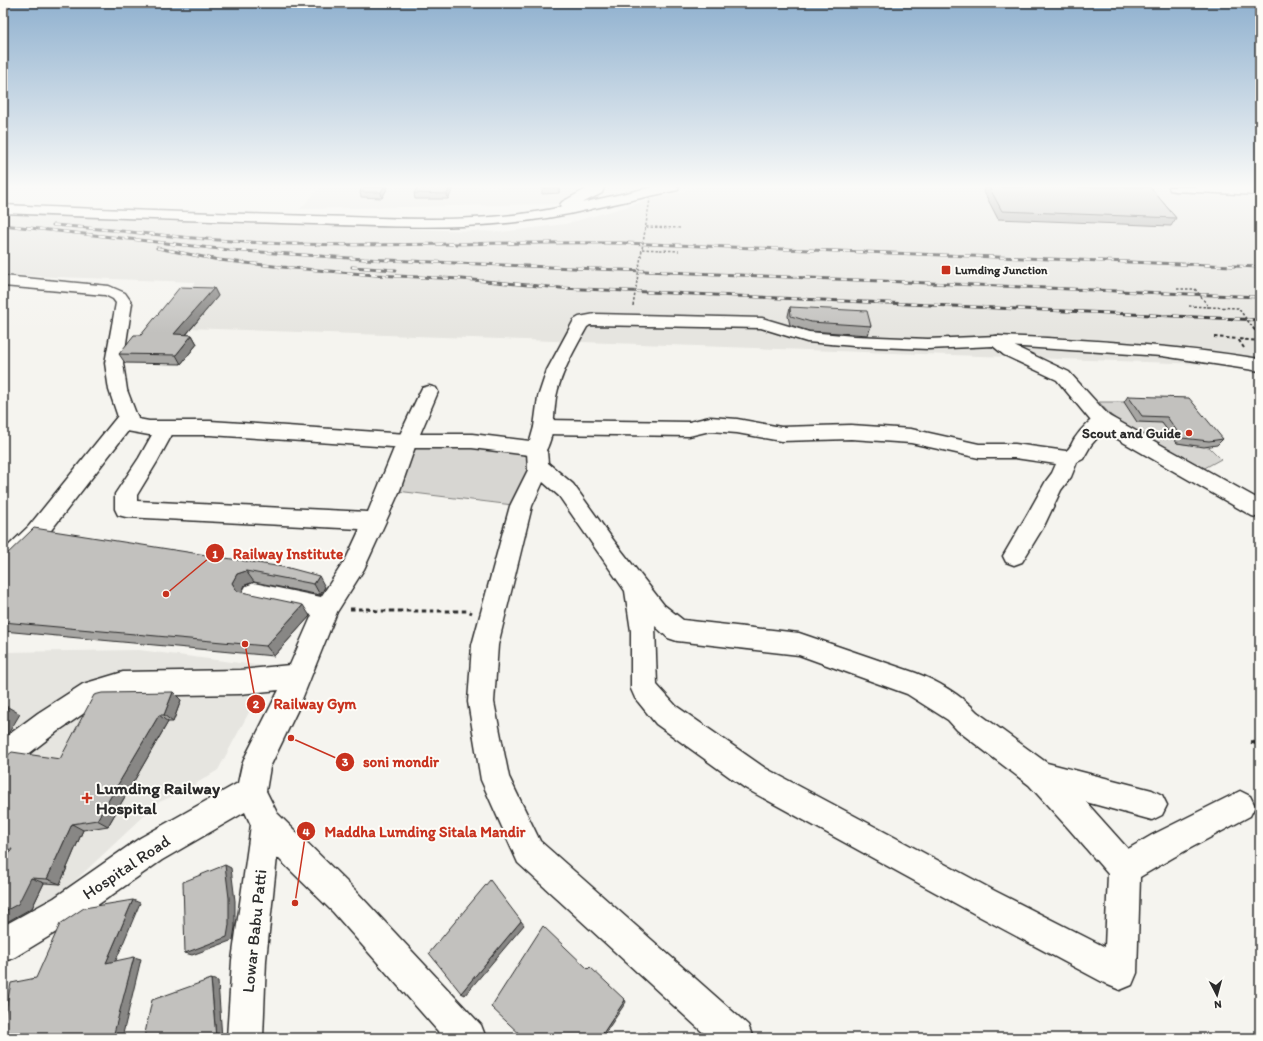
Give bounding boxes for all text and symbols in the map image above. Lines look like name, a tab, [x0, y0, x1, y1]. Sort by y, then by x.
place label: Lumding Junction	[955, 263, 1048, 278]
marker: Lumding Junction	[940, 264, 952, 276]
place label: Scout and Guide	[1082, 425, 1181, 442]
marker: Scout and Guide	[1184, 428, 1194, 438]
callout: Railway Institute	[205, 540, 352, 567]
text: Railway Institute	[233, 545, 343, 564]
text: 1	[212, 547, 218, 561]
callout: Railway Gym	[246, 690, 364, 717]
text: Railway Gym	[274, 695, 357, 714]
text: 2	[253, 697, 260, 711]
callout: soni mondir	[335, 748, 447, 775]
text: soni mondir	[363, 753, 440, 771]
text: 3	[342, 755, 349, 769]
place label: Lumding Railway Hospital	[96, 778, 221, 819]
marker: Lumding Railway Hospital	[81, 792, 93, 804]
callout: Maddha Lumding Sitala Mandir	[296, 818, 533, 845]
text: Maddha Lumding Sitala Mandir	[324, 823, 527, 842]
text: 4	[302, 825, 310, 839]
street label: Hospital Road	[79, 830, 173, 904]
street label: Lowar Babu Patti	[238, 868, 270, 994]
north arrow	[1197, 975, 1237, 1015]
text: N	[1214, 998, 1222, 1011]

